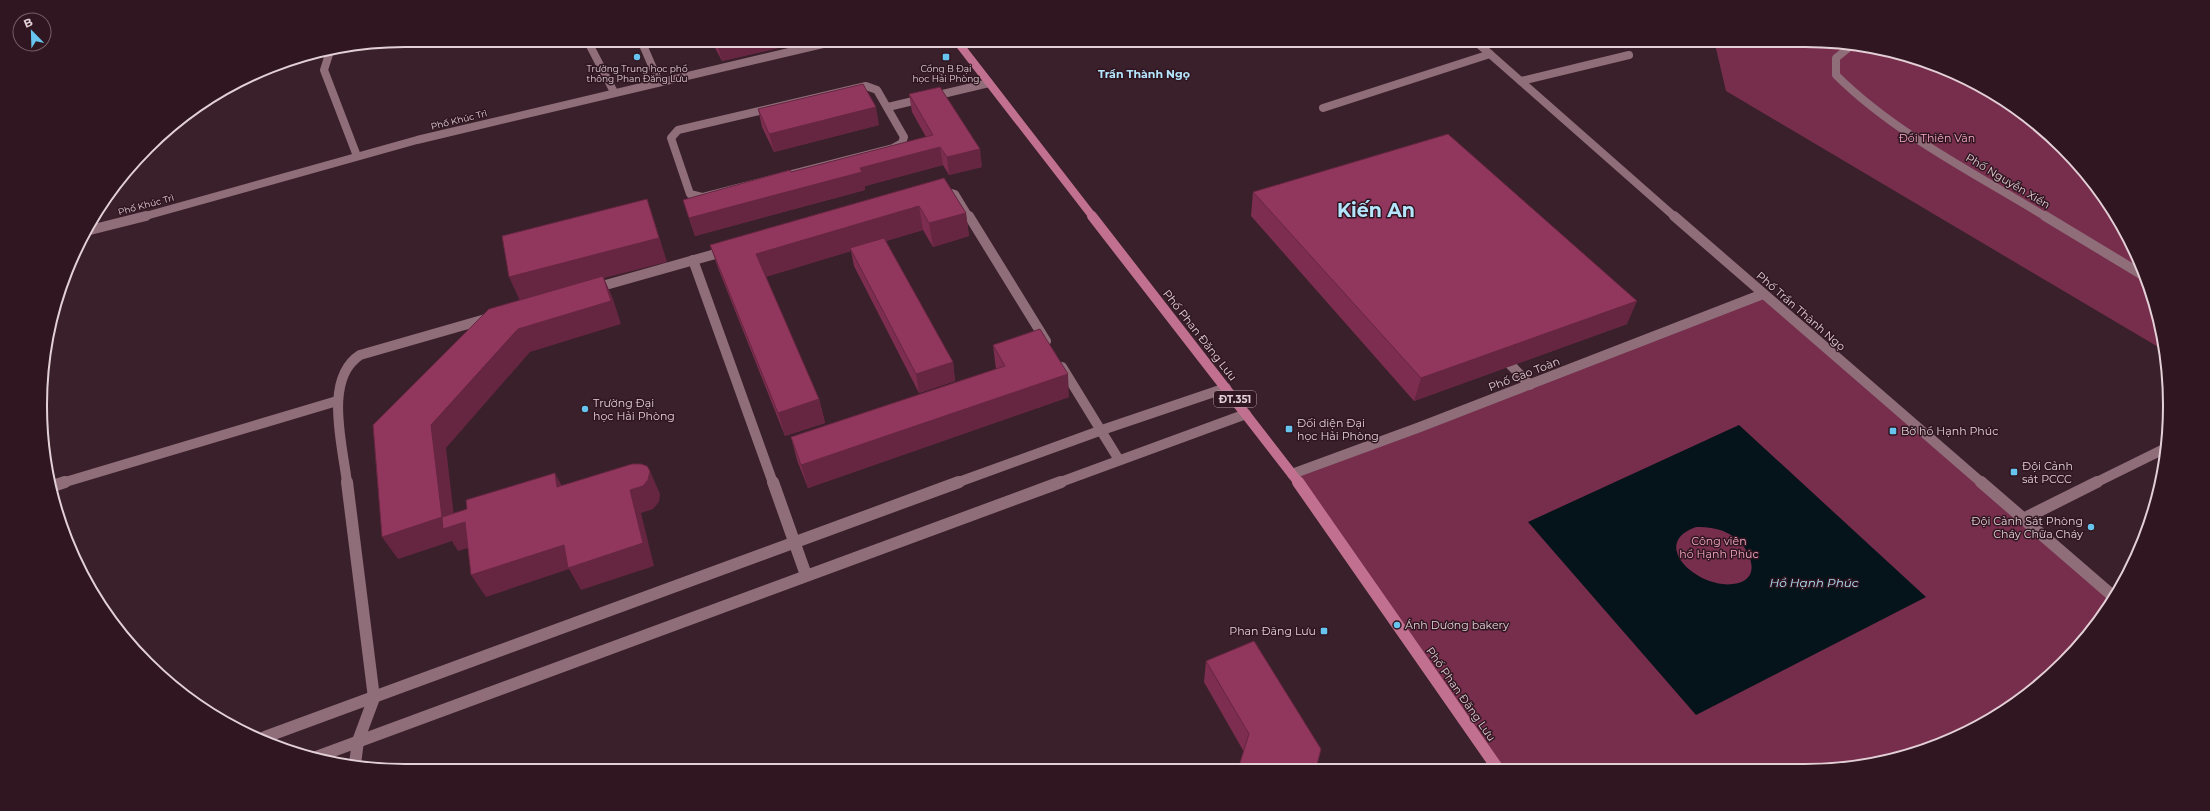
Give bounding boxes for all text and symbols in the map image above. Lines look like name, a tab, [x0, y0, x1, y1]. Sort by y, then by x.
north arrow	[12, 12, 52, 52]
text: B	[21, 15, 35, 31]
marker: Trường Trung học phổ thông Phan Đăng Lưu	[632, 52, 642, 62]
marker: Cổng B Đại học Hải Phòng	[941, 52, 951, 62]
place label: Trường Trung học phổ thông Phan Đăng Lưu	[586, 63, 688, 84]
place label: Cổng B Đại học Hải Phòng	[913, 63, 980, 84]
district label: Trần Thành Ngọ	[1098, 67, 1190, 81]
street label: Phố Khúc Trì	[430, 107, 488, 132]
park label: Đồi Thiên Văn	[1899, 131, 1975, 145]
street label: Phố Nguyễn Xiển	[1963, 150, 2053, 212]
street label: Phố Khúc Trì	[117, 192, 175, 217]
district label: Kiến An	[1337, 199, 1415, 222]
street label: Phố Trần Thành Ngọ	[1754, 269, 1848, 354]
street label: Phố Phan Đăng Lưu	[1160, 287, 1240, 383]
street label: Phố Cao Toàn	[1486, 354, 1562, 394]
road number: ĐT.351	[1214, 391, 1256, 407]
place label: Trường Đại học Hải Phòng	[593, 396, 675, 423]
marker: Trường Đại học Hải Phòng	[580, 404, 590, 414]
place label: Đối diện Đại học Hải Phòng	[1297, 416, 1379, 443]
marker: Đối diện Đại học Hải Phòng	[1284, 424, 1294, 434]
place label: Bờ hồ Hạnh Phúc	[1901, 424, 1998, 438]
marker: Bờ hồ Hạnh Phúc	[1888, 426, 1898, 436]
place label: Đội Cảnh sát PCCC	[2022, 459, 2073, 486]
marker: Đội Cảnh sát PCCC	[2009, 467, 2019, 477]
place label: Đội Cảnh Sát Phòng Cháy Chữa Cháy	[1971, 514, 2083, 541]
marker: Đội Cảnh Sát Phòng Cháy Chữa Cháy	[2086, 522, 2096, 532]
park label: Công viên hồ Hạnh Phúc	[1679, 534, 1759, 561]
water label: Hồ Hạnh Phúc	[1769, 575, 1859, 590]
place label: Ánh Dương bakery	[1405, 618, 1509, 632]
marker: Ánh Dương bakery	[1392, 620, 1402, 630]
place label: Phan Đăng Lưu	[1229, 624, 1316, 638]
marker: Phan Đăng Lưu	[1319, 626, 1329, 636]
street label: Phố Phan Đăng Lưu	[1423, 644, 1499, 744]

